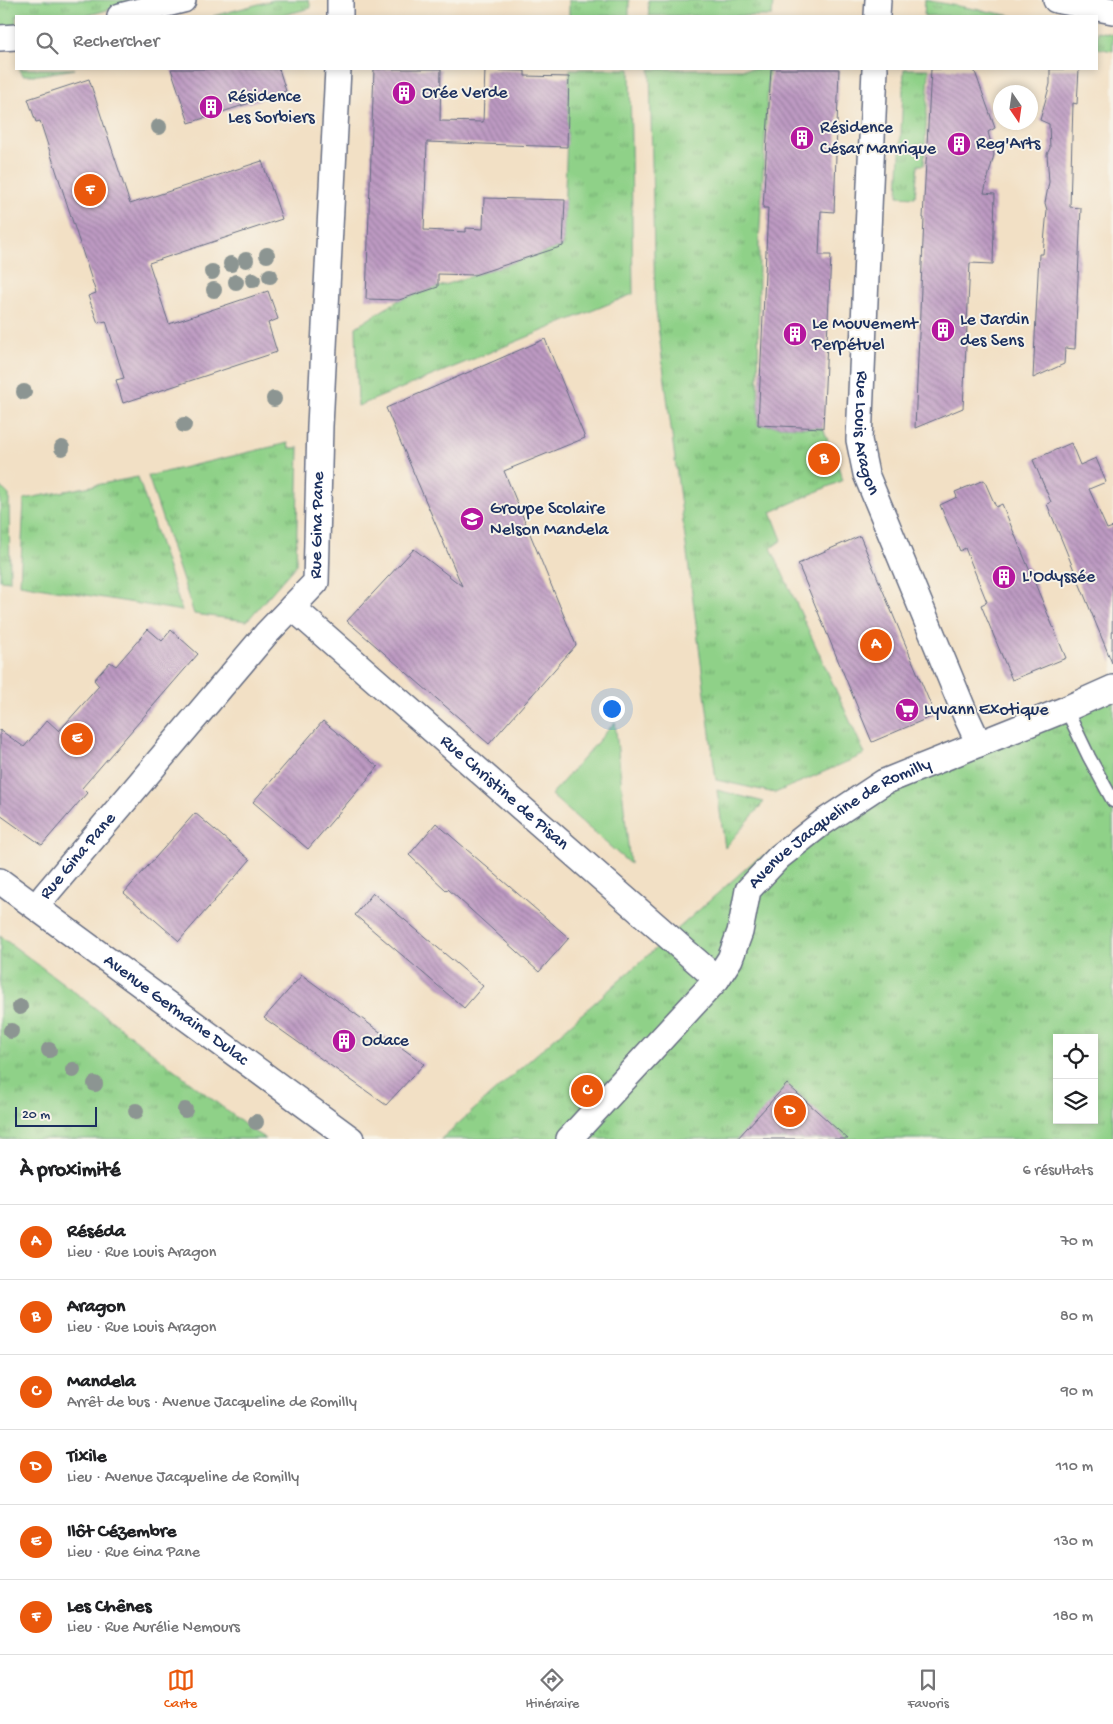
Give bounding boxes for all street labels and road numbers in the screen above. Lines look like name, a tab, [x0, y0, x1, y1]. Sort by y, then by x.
street label: Rue Louis Aragon	[848, 370, 884, 499]
street label: Rue Gina Pane	[306, 471, 329, 579]
street label: Rue Christine de Pisan	[435, 731, 573, 855]
street label: Avenue Jacqueline de Romilly	[744, 754, 934, 893]
street label: Rue Gina Pane	[35, 808, 121, 904]
street label: Avenue Germaine Dulac	[99, 950, 253, 1071]

